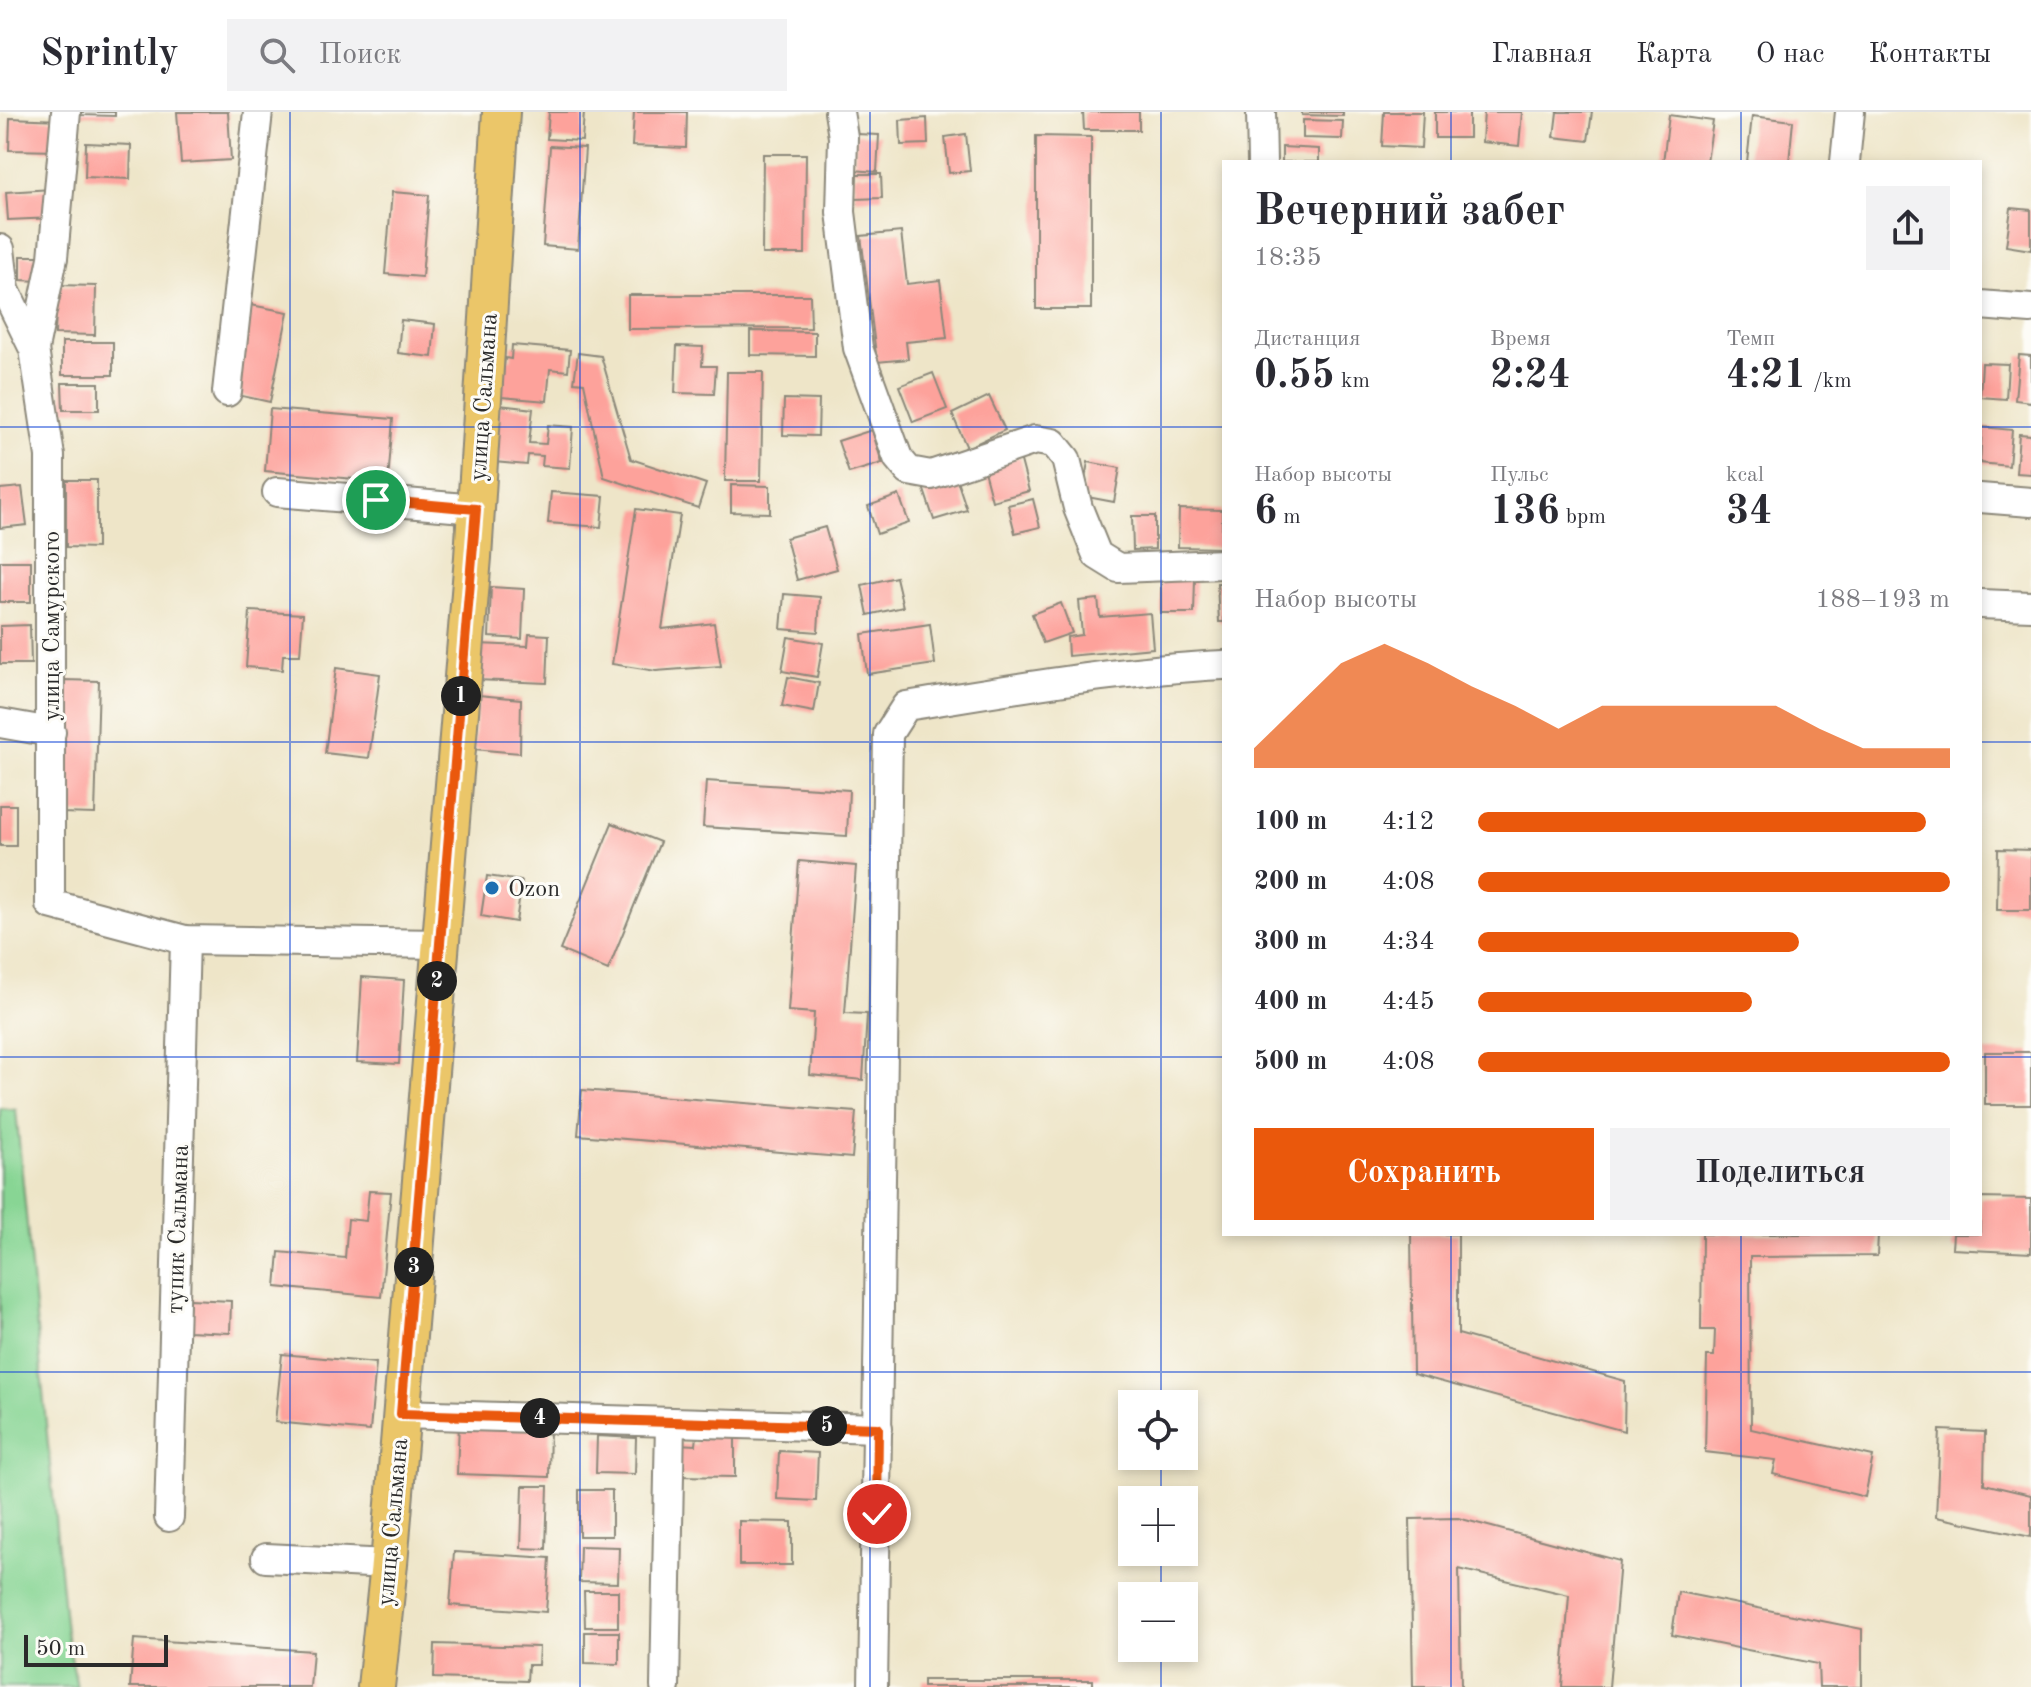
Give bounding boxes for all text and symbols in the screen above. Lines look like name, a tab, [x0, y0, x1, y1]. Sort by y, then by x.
search box	[227, 19, 787, 91]
icon: search	[255, 33, 299, 77]
text: Sprintly	[40, 36, 179, 74]
text: Поиск	[319, 40, 401, 70]
text: Главная	[1491, 41, 1592, 69]
text: Карта	[1636, 41, 1712, 69]
text: О нас	[1756, 41, 1825, 69]
text: Контакты	[1869, 41, 1991, 69]
button: share	[1866, 186, 1950, 270]
text: Вечерний забег	[1254, 190, 1565, 234]
text: 18:35	[1254, 245, 1322, 271]
street label: улица Сальмана	[467, 312, 503, 482]
text: Дистанция	[1254, 328, 1360, 350]
text: Время	[1490, 328, 1551, 350]
text: Темп	[1726, 328, 1775, 350]
text: 0.55	[1254, 357, 1335, 397]
text: 2:24	[1490, 357, 1571, 397]
text: 4:21	[1726, 357, 1807, 397]
text: km	[1335, 370, 1370, 392]
text: /km	[1807, 370, 1852, 392]
text: Набор высоты	[1254, 464, 1392, 486]
text: Пульс	[1490, 464, 1549, 486]
text: kcal	[1726, 464, 1764, 486]
pin	[342, 466, 410, 534]
icon: arrive	[354, 478, 398, 522]
text: 6	[1254, 493, 1277, 533]
text: 136	[1490, 493, 1560, 533]
text: 34	[1726, 493, 1772, 533]
text: m	[1277, 506, 1301, 528]
text: bpm	[1560, 506, 1606, 528]
street label: улица Самурского	[41, 531, 65, 721]
text: Набор высоты	[1254, 587, 1417, 613]
text: 188–193 m	[1815, 587, 1950, 613]
pin: 1	[441, 676, 481, 716]
text: 1	[455, 685, 467, 707]
text: 100 m	[1254, 809, 1327, 835]
text: 4:12	[1382, 809, 1435, 835]
text: 200 m	[1254, 869, 1327, 895]
text: 4:08	[1382, 869, 1435, 895]
place label: Ozon	[508, 878, 560, 902]
marker: Ozon	[483, 879, 501, 897]
text: 300 m	[1254, 929, 1327, 955]
text: 4:34	[1382, 929, 1435, 955]
pin: 2	[417, 961, 457, 1001]
text: 2	[431, 970, 443, 992]
text: 400 m	[1254, 989, 1327, 1015]
text: 4:45	[1382, 989, 1435, 1015]
text: 500 m	[1254, 1049, 1327, 1075]
text: 4:08	[1382, 1049, 1435, 1075]
button: Сохранить	[1254, 1128, 1594, 1220]
button: Поделиться	[1610, 1128, 1950, 1220]
street label: тупик Сальмана	[164, 1144, 194, 1314]
pin: 3	[394, 1247, 434, 1287]
text: 3	[408, 1256, 420, 1278]
map controls	[1118, 1390, 1198, 1662]
button: locate	[1118, 1390, 1198, 1470]
pin: 4	[520, 1398, 560, 1438]
pin: 5	[807, 1406, 847, 1446]
text: 4	[534, 1407, 546, 1429]
text: 5	[821, 1415, 833, 1437]
street label: улица Сальмана	[375, 1437, 413, 1607]
pin	[843, 1480, 911, 1548]
button: +	[1118, 1486, 1198, 1566]
icon: check	[855, 1492, 899, 1536]
button: −	[1118, 1582, 1198, 1662]
scale bar	[24, 1631, 168, 1667]
text: 50 m	[36, 1638, 85, 1660]

